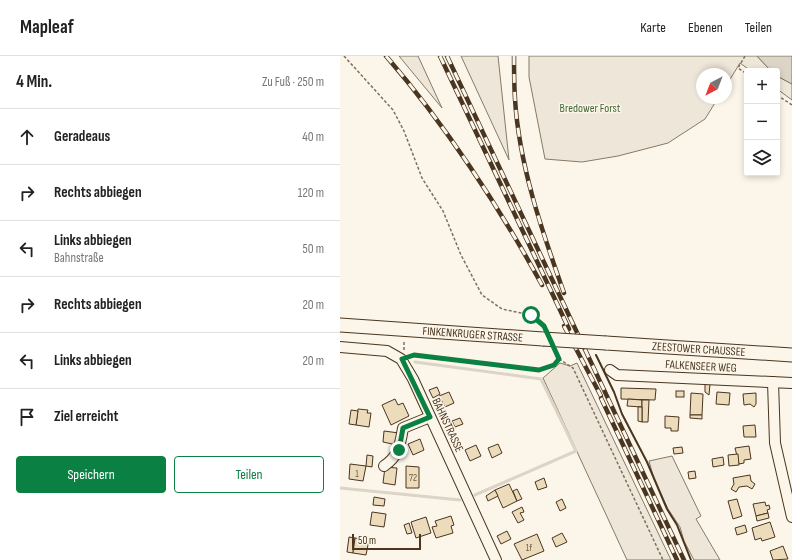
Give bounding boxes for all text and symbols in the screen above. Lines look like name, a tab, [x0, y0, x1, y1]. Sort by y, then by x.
text: Mapleaf	[20, 16, 74, 39]
text: Karte	[640, 19, 666, 36]
text: Ebenen	[688, 19, 723, 36]
text: Teilen	[745, 19, 772, 36]
north arrow	[696, 68, 732, 104]
map controls	[744, 68, 780, 176]
button: +	[744, 68, 780, 104]
text: 4 Min.	[16, 72, 52, 92]
text: Zu Fuß · 250 m	[262, 74, 324, 90]
park label: Bredower Forst	[560, 101, 621, 116]
button: −	[744, 104, 780, 140]
icon: ahead	[16, 126, 38, 148]
text: Geradeaus	[54, 127, 110, 146]
text: 40 m	[302, 129, 324, 145]
button: layers	[744, 140, 780, 176]
icon: right	[16, 182, 38, 204]
text: Rechts abbiegen	[54, 183, 142, 202]
text: 120 m	[298, 185, 324, 201]
text: Links abbiegen	[54, 231, 132, 250]
icon: left	[16, 238, 38, 260]
text: 50 m	[303, 241, 324, 257]
text: Bahnstraße	[54, 250, 104, 266]
icon: right	[16, 294, 38, 316]
text: Rechts abbiegen	[54, 295, 142, 314]
text: 20 m	[302, 297, 324, 313]
route start	[522, 306, 540, 324]
street label: FINKENKRUGER STRASSE	[422, 324, 523, 346]
street label: ZEESTOWER CHAUSSEE	[652, 339, 746, 360]
icon: left	[16, 350, 38, 372]
text: Links abbiegen	[54, 351, 132, 370]
text: 20 m	[302, 353, 324, 369]
street label: FALKENSEER WEG	[665, 357, 737, 376]
street label: BAHNSTRASSE	[428, 396, 467, 455]
icon: arrive	[16, 406, 38, 428]
text: Ziel erreicht	[54, 407, 118, 426]
route end	[390, 441, 408, 459]
button: Speichern	[16, 456, 166, 493]
button: Teilen	[174, 456, 324, 493]
house number: 1	[355, 468, 359, 480]
house number: 72	[409, 472, 417, 484]
scale bar	[352, 532, 421, 551]
text: 50 m	[358, 534, 376, 547]
house number: 1f	[526, 542, 532, 554]

